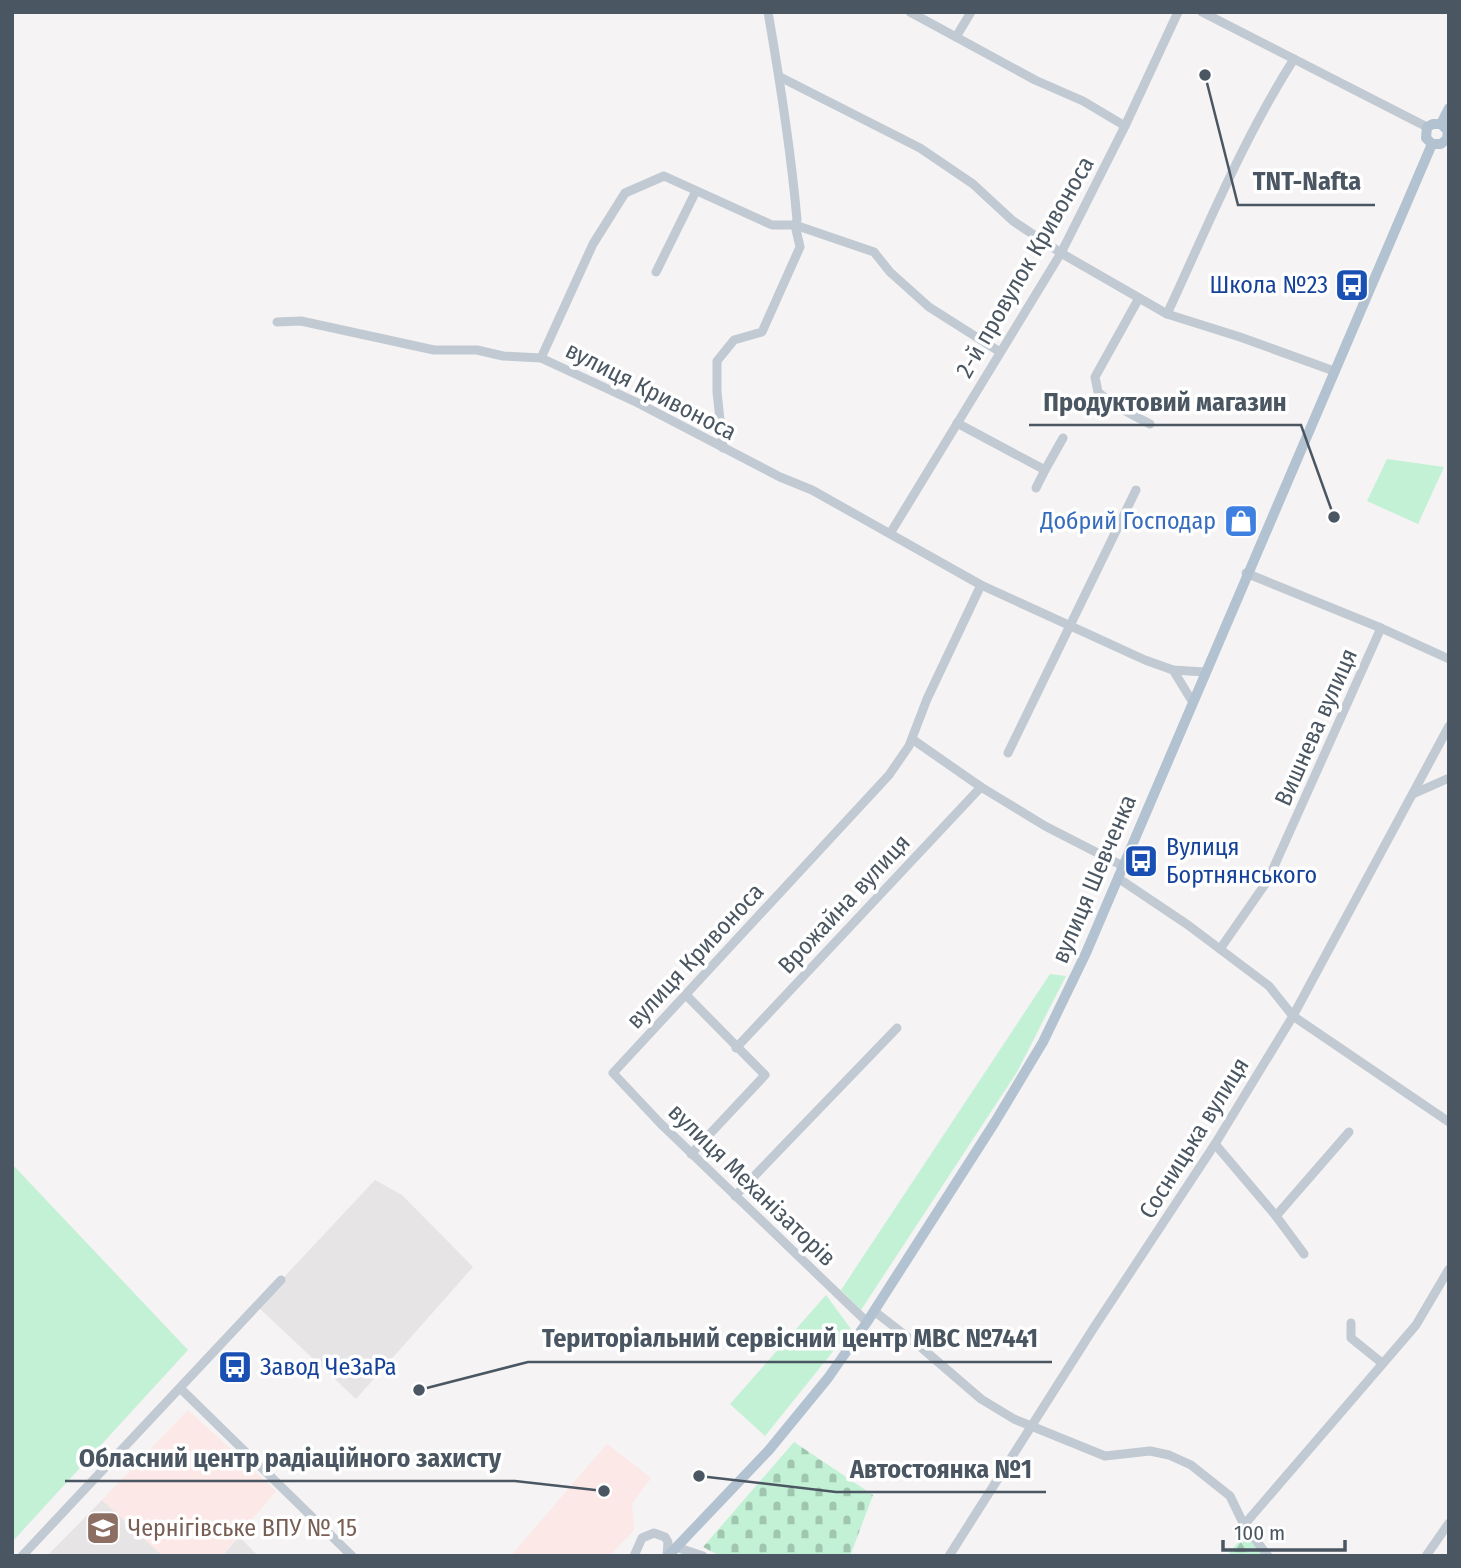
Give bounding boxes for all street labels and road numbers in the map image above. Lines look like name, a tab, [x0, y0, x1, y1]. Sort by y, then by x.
street label: 2-й провулок Кривоноса	[950, 152, 1100, 382]
street label: вулиця Кривоноса	[561, 336, 741, 446]
street label: Вишнева вулиця	[1269, 644, 1363, 810]
street label: вулиця Шевченка	[1046, 791, 1142, 967]
street label: Врожайна вулиця	[772, 829, 916, 979]
street label: вулиця Кривоноса	[621, 878, 769, 1034]
street label: Сосницька вулиця	[1133, 1052, 1255, 1224]
street label: вулиця Механізаторів	[663, 1098, 841, 1272]

